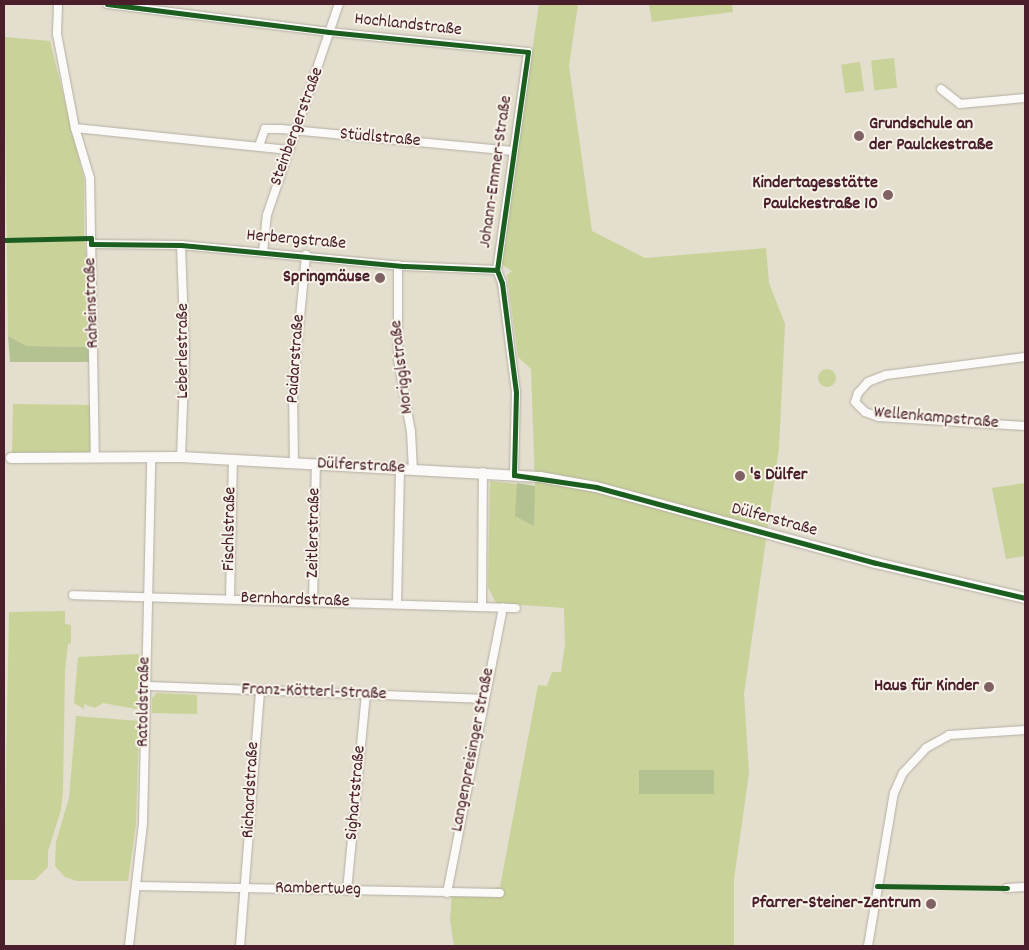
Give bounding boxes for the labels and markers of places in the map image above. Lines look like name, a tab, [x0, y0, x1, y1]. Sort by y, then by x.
place label: Grundschule an der Paulckestraße	[869, 115, 993, 158]
marker: Grundschule an der Paulckestraße	[853, 130, 865, 142]
place label: Kindertagesstätte Paulckestraße 10	[752, 174, 878, 216]
marker: Kindertagesstätte Paulckestraße 10	[882, 189, 894, 201]
place label: Springmäuse	[283, 267, 370, 289]
marker: Springmäuse	[374, 272, 386, 284]
place label: 's Dülfer	[750, 465, 808, 487]
marker: 's Dülfer	[734, 470, 746, 482]
place label: Haus für Kinder	[874, 676, 979, 698]
marker: Haus für Kinder	[983, 681, 995, 693]
place label: Pfarrer-Steiner-Zentrum	[751, 893, 921, 915]
marker: Pfarrer-Steiner-Zentrum	[925, 898, 937, 910]

